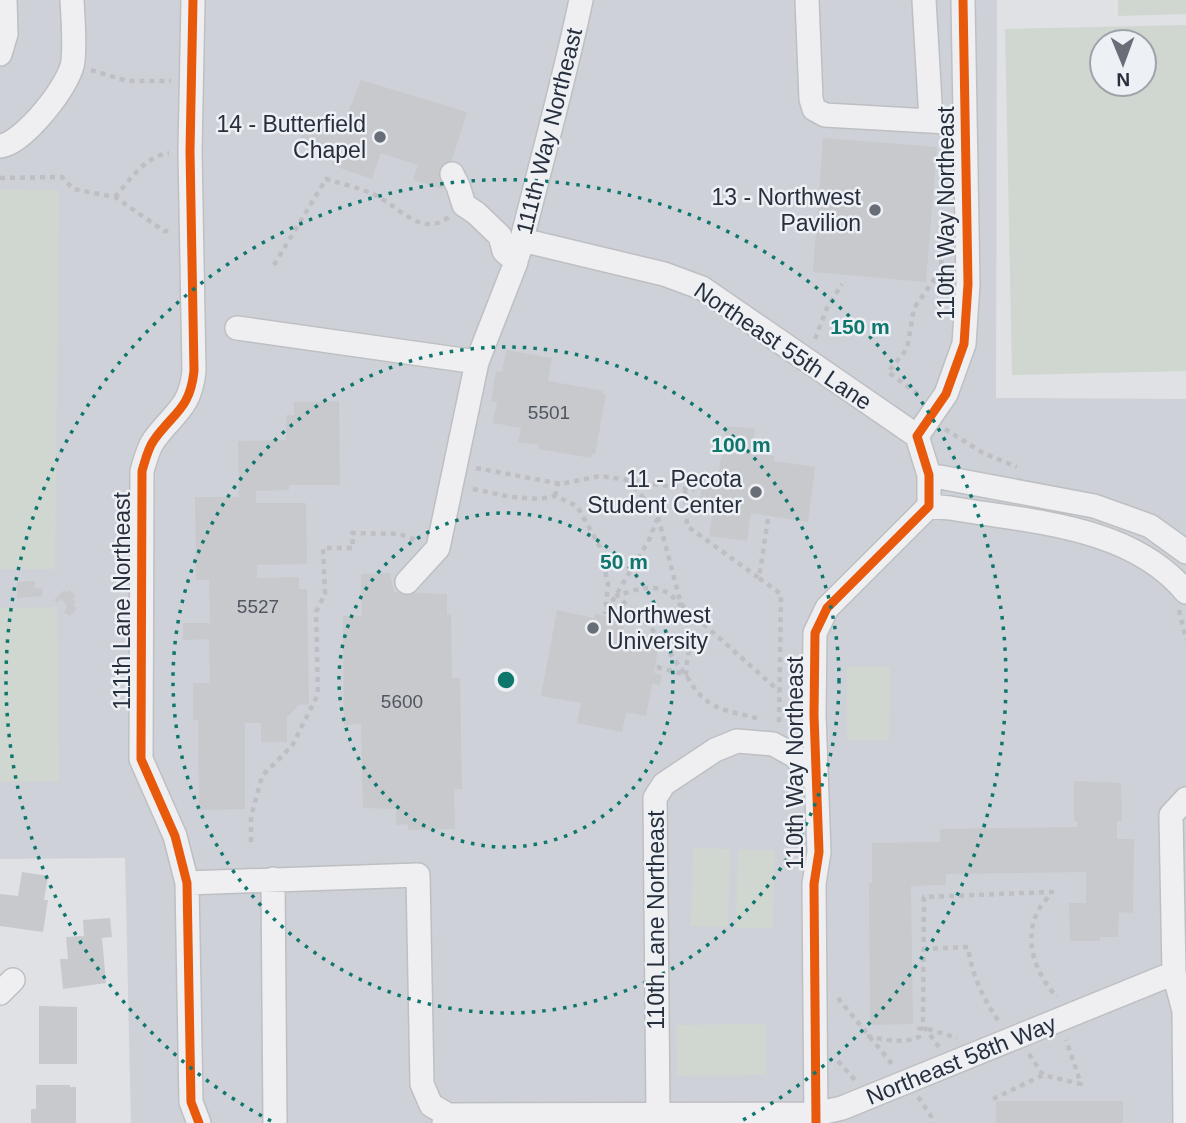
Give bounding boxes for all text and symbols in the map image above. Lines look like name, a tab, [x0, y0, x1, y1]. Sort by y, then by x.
street label: 111th Way Northeast	[511, 25, 587, 237]
north arrow	[1088, 28, 1158, 98]
text: N	[1116, 69, 1130, 90]
street label: 110th Way Northeast	[933, 106, 959, 320]
place label: 14 - Butterfield Chapel	[216, 111, 366, 163]
marker: 14 - Butterfield Chapel	[372, 129, 388, 145]
place label: 13 - Northwest Pavilion	[711, 184, 862, 236]
marker: 13 - Northwest Pavilion	[867, 202, 883, 218]
street label: Northeast 55th Lane	[689, 277, 877, 415]
text: 150 m	[830, 315, 890, 338]
house number: 5501	[528, 402, 570, 423]
text: 100 m	[711, 433, 771, 456]
place label: 11 - Pecota Student Center	[587, 466, 742, 518]
marker: 11 - Pecota Student Center	[748, 484, 764, 500]
street label: 111th Lane Northeast	[109, 491, 135, 710]
text: 50 m	[600, 550, 648, 573]
house number: 5527	[237, 596, 279, 617]
place label: Northwest University	[607, 602, 711, 654]
marker: Northwest University	[585, 620, 601, 636]
street label: 110th Way Northeast	[782, 656, 808, 870]
centre of rings	[494, 668, 518, 692]
house number: 5600	[381, 691, 423, 712]
street label: 110th Lane Northeast	[643, 810, 669, 1030]
street label: Northeast 58th Way	[862, 1010, 1060, 1110]

